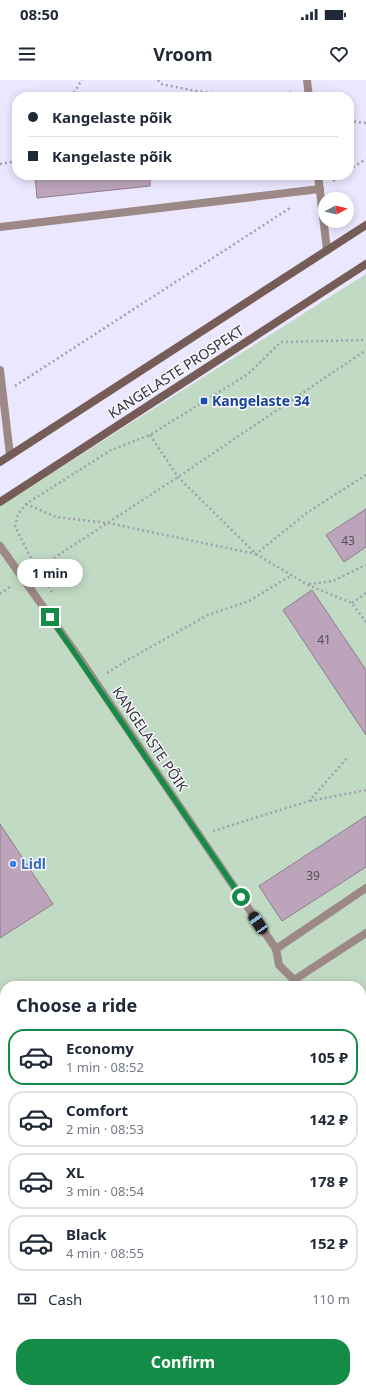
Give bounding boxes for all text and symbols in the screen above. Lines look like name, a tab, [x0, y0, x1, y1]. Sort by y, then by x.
text: 08:50	[20, 4, 59, 24]
text: Vroom	[153, 42, 213, 66]
icon: menu	[16, 43, 38, 65]
icon: heart	[328, 43, 350, 65]
text: Kangelaste põik	[52, 107, 172, 127]
text: Kangelaste põik	[52, 146, 172, 166]
north arrow	[318, 192, 354, 228]
map controls	[318, 192, 354, 228]
street label: KANGELASTE PROSPEKT	[104, 320, 247, 423]
place label: Kangelaste 34	[212, 391, 310, 410]
marker: Kangelaste 34	[199, 396, 209, 406]
house number: 43	[341, 532, 355, 549]
callout: 1 min	[17, 559, 83, 587]
text: 1 min	[32, 564, 68, 582]
route end	[41, 608, 59, 626]
house number: 41	[317, 631, 331, 648]
street label: KANGELASTE PÕIK	[108, 683, 193, 795]
place label: Lidl	[21, 854, 46, 873]
marker: Lidl	[8, 859, 18, 869]
house number: 39	[306, 867, 320, 884]
route start	[232, 888, 250, 906]
car	[246, 910, 270, 936]
text: Choose a ride	[16, 993, 137, 1017]
text: Economy	[66, 1038, 134, 1058]
icon: car	[18, 1039, 54, 1075]
text: 105 ₽	[309, 1047, 348, 1067]
text: 1 min · 08:52	[66, 1058, 144, 1076]
text: Comfort	[66, 1100, 128, 1120]
icon: car	[18, 1101, 54, 1137]
text: 142 ₽	[309, 1109, 348, 1129]
text: 2 min · 08:53	[66, 1120, 144, 1138]
text: XL	[66, 1162, 84, 1182]
icon: car	[18, 1163, 54, 1199]
text: 178 ₽	[309, 1171, 348, 1191]
text: 3 min · 08:54	[66, 1182, 144, 1200]
text: Black	[66, 1224, 106, 1244]
icon: car	[18, 1225, 54, 1261]
text: 152 ₽	[309, 1233, 348, 1253]
text: 4 min · 08:55	[66, 1244, 144, 1262]
icon: cash	[16, 1288, 38, 1310]
text: Cash	[48, 1289, 82, 1309]
text: 110 m	[312, 1290, 350, 1308]
button: Confirm	[16, 1339, 350, 1385]

